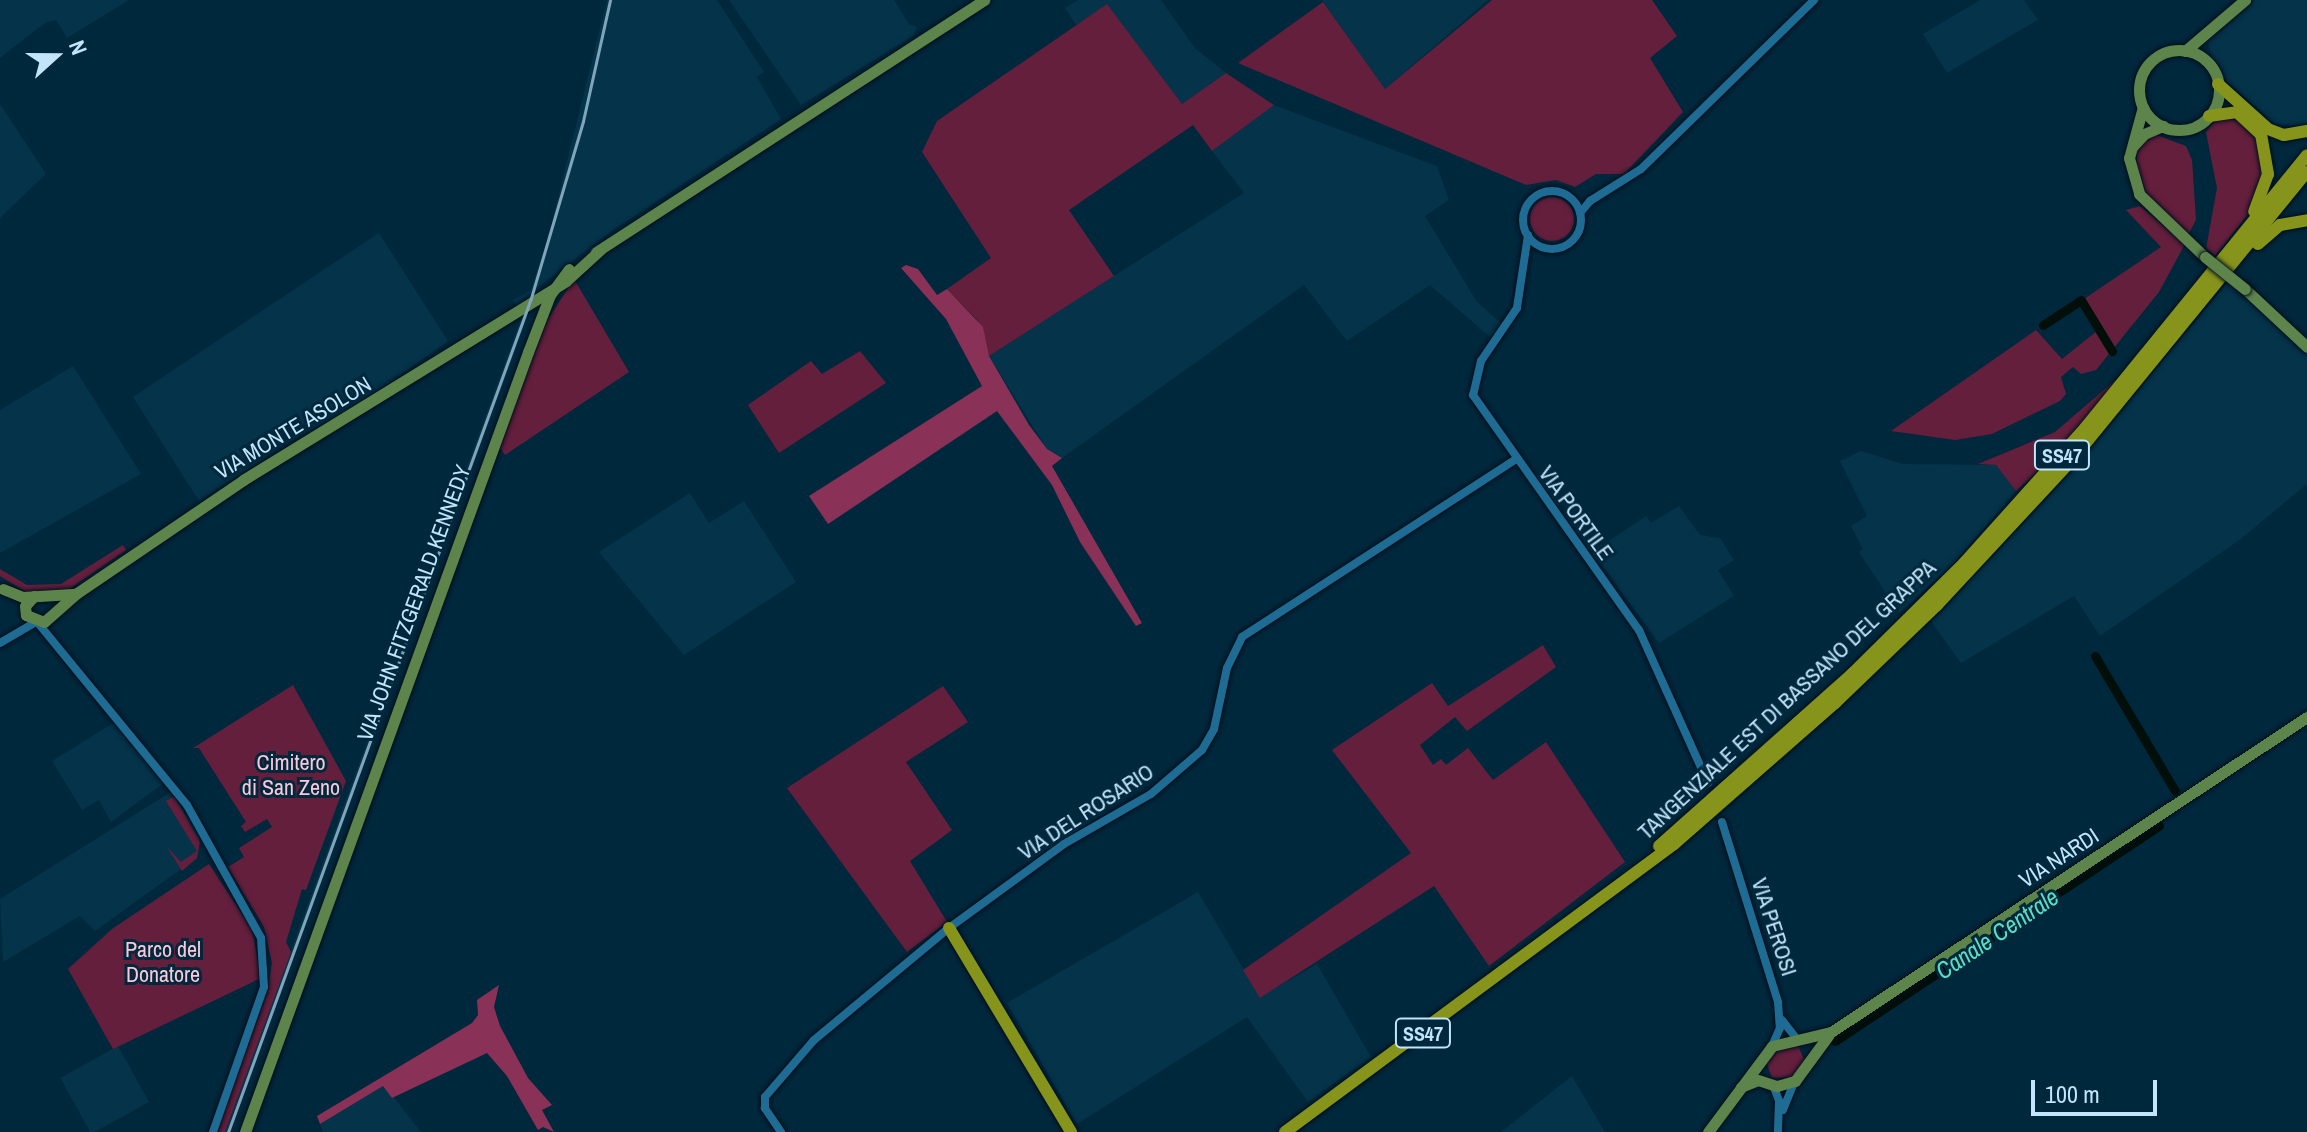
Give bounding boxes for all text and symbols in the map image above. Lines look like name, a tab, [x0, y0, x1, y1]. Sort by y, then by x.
north arrow	[16, 16, 96, 96]
text: N	[62, 36, 95, 59]
street label: VIA MONTE ASOLON	[209, 370, 377, 486]
road number: SS47	[2032, 439, 2092, 471]
street label: VIA PORTILE	[1533, 460, 1619, 566]
street label: VIA JOHN FITZGERALD KENNEDY	[352, 461, 476, 745]
street label: TANGENZIALE EST DI BASSANO DEL GRAPPA	[1632, 554, 1942, 846]
park label: Cimitero di San Zeno	[242, 749, 340, 800]
street label: VIA DEL ROSARIO	[1013, 758, 1159, 866]
street label: VIA NARDI	[2014, 822, 2104, 894]
street label: VIA PEROSI	[1746, 874, 1802, 980]
water label: Canale Centrale	[1930, 882, 2064, 986]
park label: Parco del Donatore	[125, 936, 201, 988]
road number: SS47	[1393, 1017, 1453, 1049]
scale bar	[2035, 1064, 2161, 1114]
text: 100 m	[2045, 1078, 2100, 1110]

